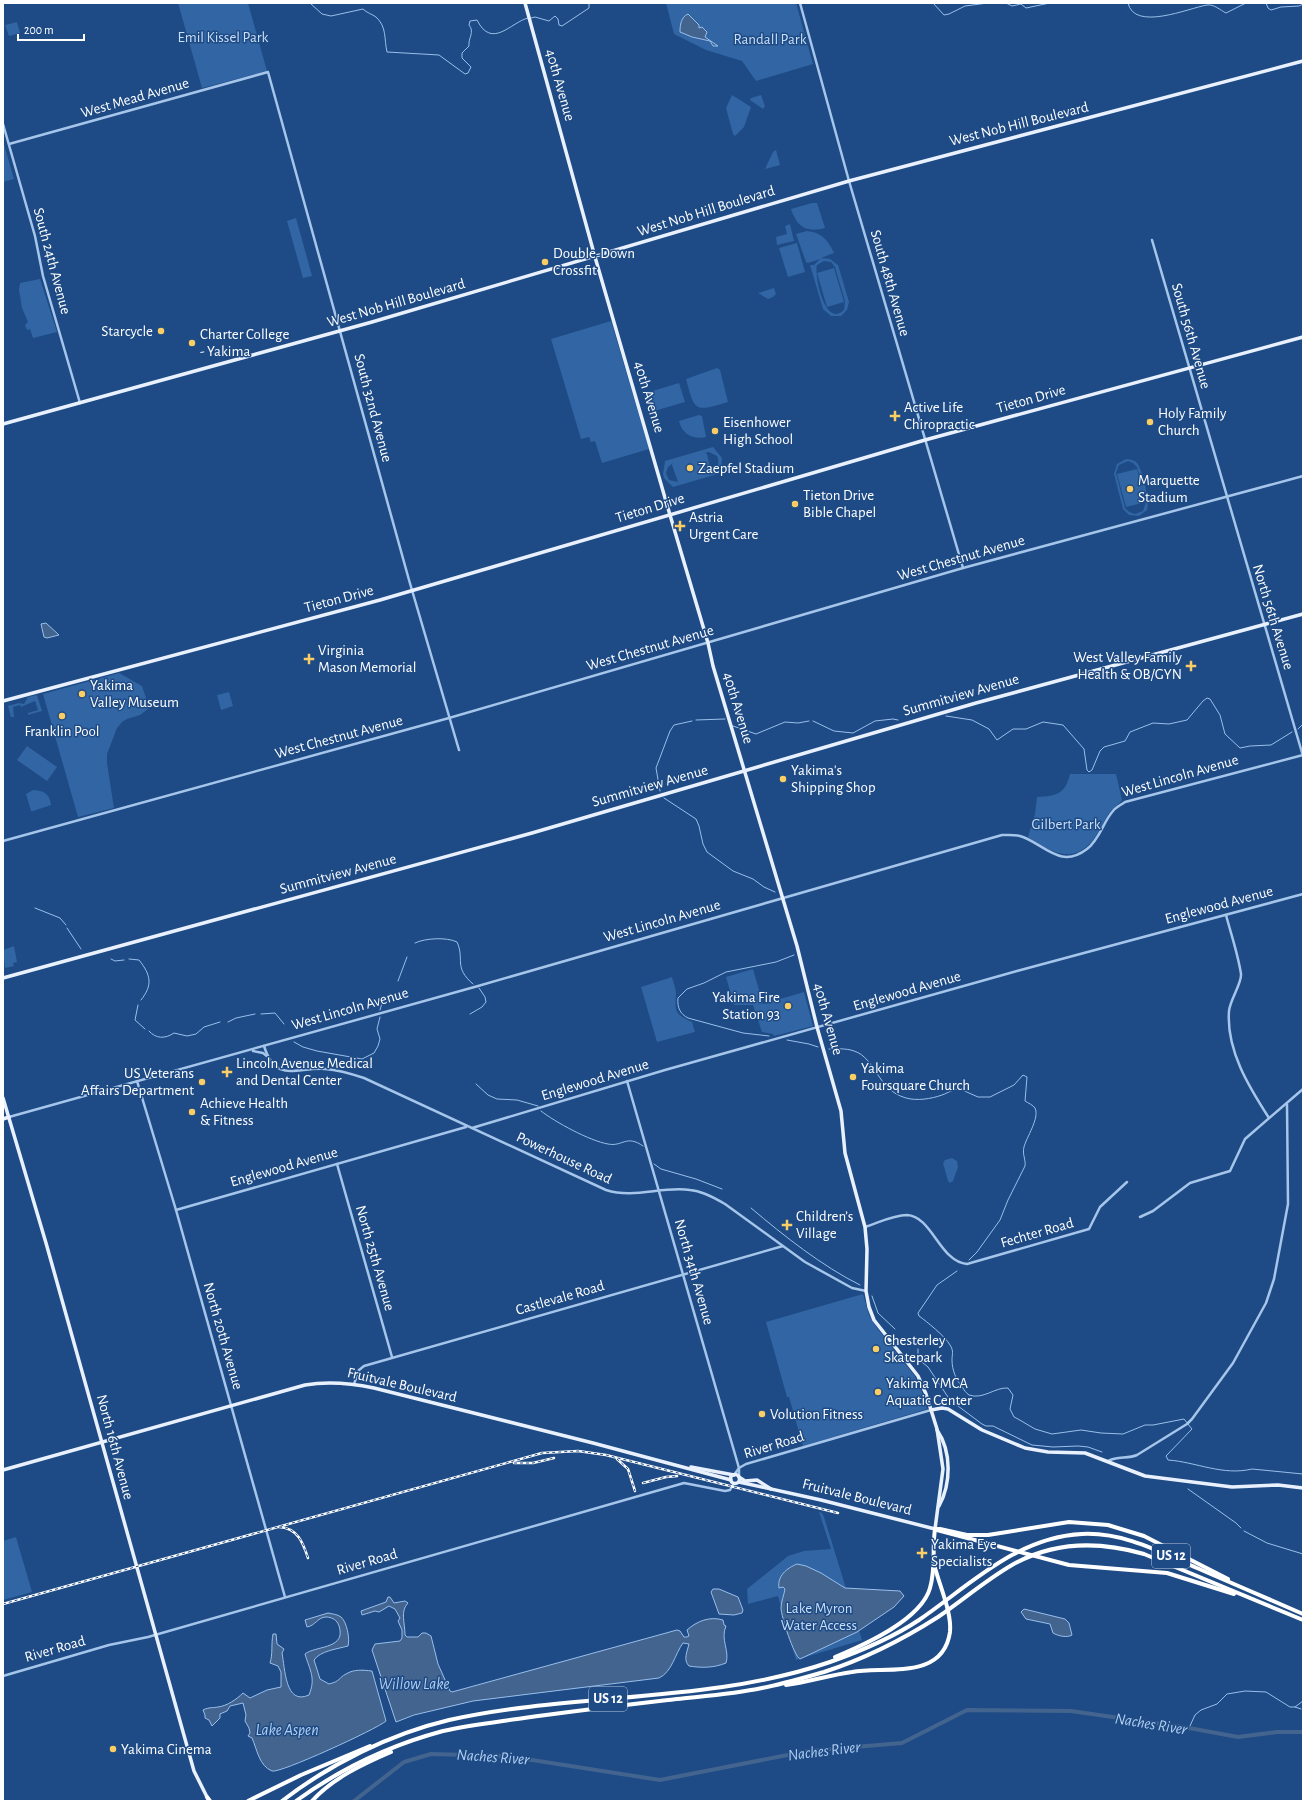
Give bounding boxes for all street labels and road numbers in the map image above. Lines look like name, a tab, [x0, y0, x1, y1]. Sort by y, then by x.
street label: 40th Avenue	[543, 47, 577, 123]
street label: West Mead Avenue	[79, 75, 191, 121]
street label: West Nob Hill Boulevard	[948, 99, 1090, 149]
street label: West Nob Hill Boulevard	[636, 183, 777, 239]
street label: South 24th Avenue	[31, 206, 73, 316]
street label: South 48th Avenue	[868, 228, 912, 338]
street label: West Nob Hill Boulevard	[325, 276, 467, 330]
street label: South 56th Avenue	[1169, 282, 1213, 391]
street label: South 32nd Avenue	[351, 352, 395, 464]
street label: 40th Avenue	[631, 359, 667, 435]
street label: Tieton Drive	[995, 382, 1067, 416]
street label: Tieton Drive	[614, 490, 686, 526]
street label: West Chestnut Avenue	[896, 533, 1026, 583]
street label: North 56th Avenue	[1250, 563, 1296, 671]
street label: Tieton Drive	[303, 583, 375, 615]
street label: West Chestnut Avenue	[585, 623, 715, 673]
street label: 40th Avenue	[720, 670, 756, 746]
street label: Summitview Avenue	[901, 671, 1021, 719]
street label: West Chestnut Avenue	[273, 713, 405, 761]
street label: West Lincoln Avenue	[1120, 752, 1240, 800]
street label: Summitview Avenue	[590, 762, 710, 810]
street label: Summitview Avenue	[278, 851, 398, 897]
street label: Englewood Avenue	[1163, 883, 1275, 927]
street label: West Lincoln Avenue	[602, 897, 722, 945]
street label: Englewood Avenue	[851, 968, 963, 1014]
street label: 40th Avenue	[811, 981, 845, 1057]
street label: West Lincoln Avenue	[290, 985, 410, 1033]
street label: Englewood Avenue	[540, 1057, 651, 1103]
street label: Powerhouse Road	[514, 1129, 614, 1187]
street label: Englewood Avenue	[228, 1144, 340, 1190]
street label: North 25th Avenue	[353, 1204, 397, 1313]
street label: Fechter Road	[999, 1215, 1075, 1251]
street label: North 34th Avenue	[672, 1217, 716, 1327]
street label: Castlevale Road	[514, 1278, 606, 1318]
street label: North 20th Avenue	[201, 1281, 245, 1391]
street label: Fruitvale Boulevard	[346, 1365, 458, 1405]
street label: North 16th Avenue	[94, 1393, 136, 1501]
street label: River Road	[742, 1429, 806, 1461]
street label: Fruitvale Boulevard	[801, 1476, 913, 1518]
road number: US 12	[1152, 1544, 1190, 1568]
street label: River Road	[335, 1546, 399, 1578]
street label: River Road	[23, 1633, 87, 1665]
road number: US 12	[589, 1687, 627, 1711]

